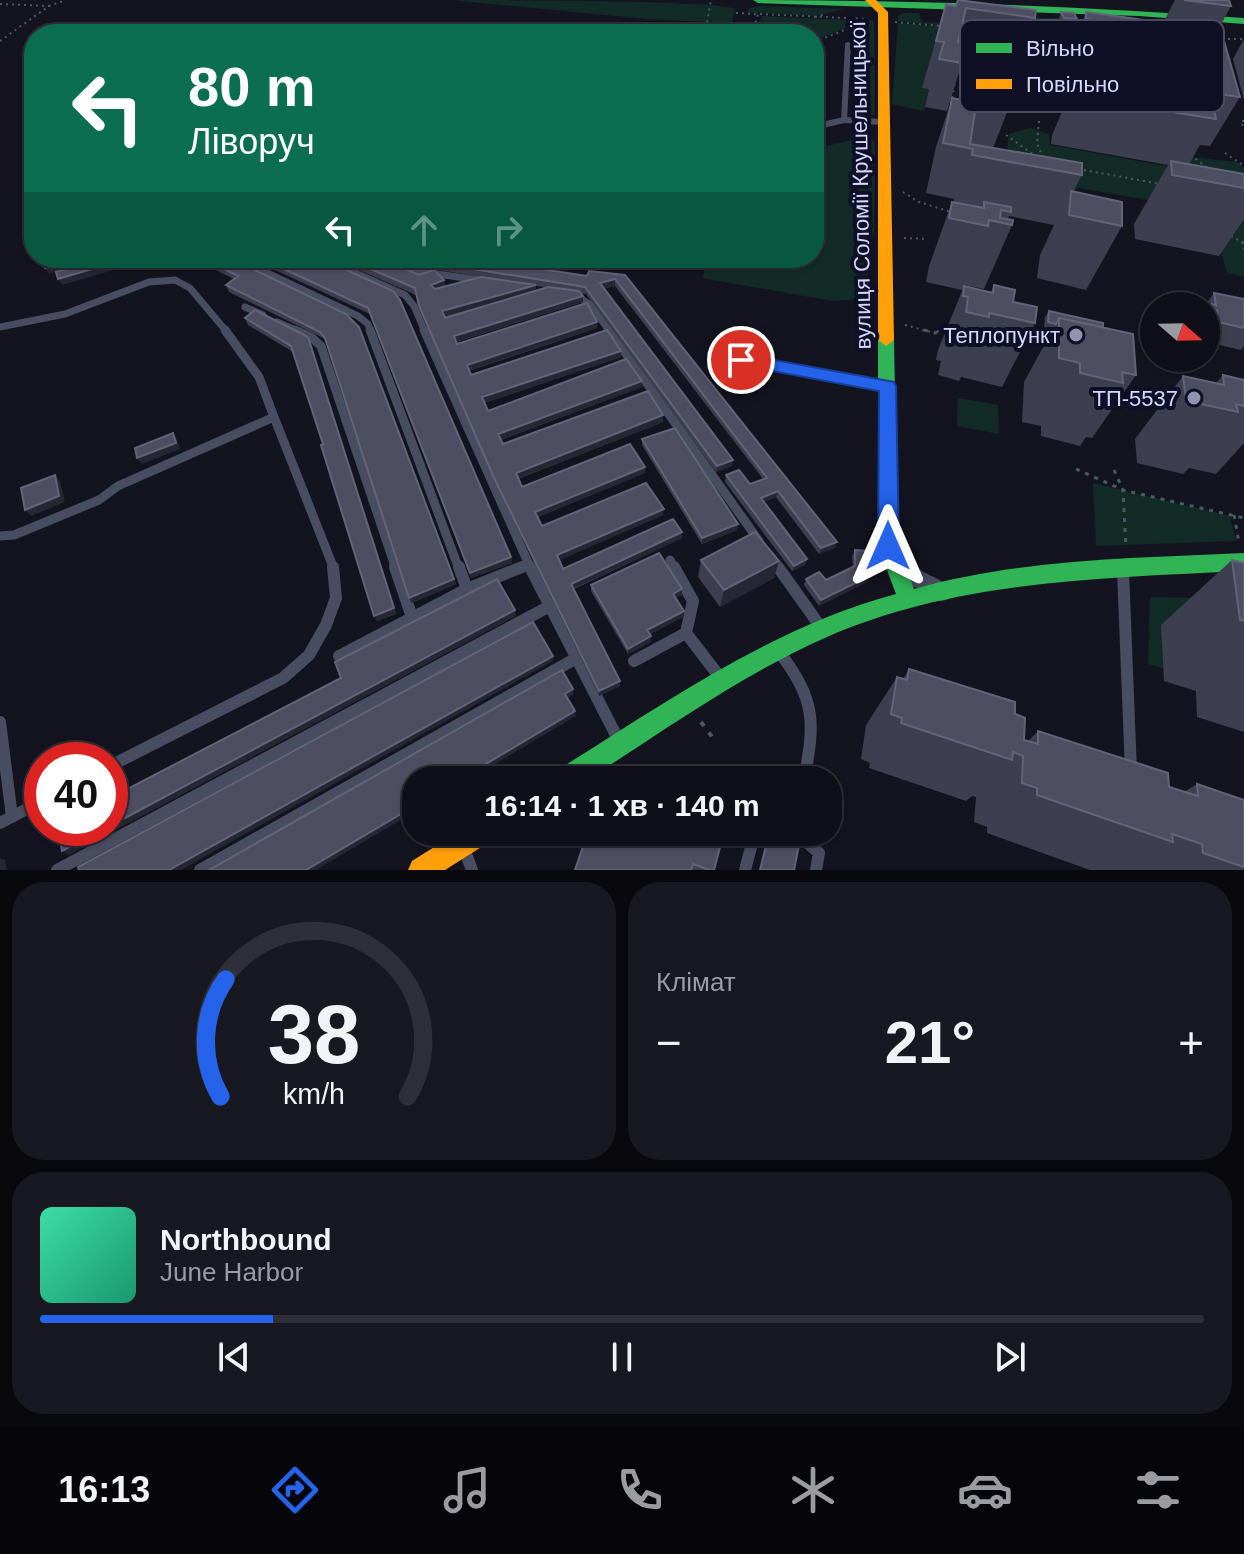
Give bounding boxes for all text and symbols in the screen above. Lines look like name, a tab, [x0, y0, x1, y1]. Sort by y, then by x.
street label: вулиця Соломії Крушельницької	[845, 20, 876, 350]
legend	[960, 20, 1224, 112]
text: Вільно	[1026, 36, 1094, 61]
text: 80 m	[188, 55, 316, 118]
icon: left	[56, 56, 160, 160]
text: Повільно	[1026, 72, 1119, 97]
text: Ліворуч	[188, 121, 315, 162]
icon: left	[318, 208, 362, 252]
icon: ahead	[402, 208, 446, 252]
icon: right	[486, 208, 530, 252]
north arrow	[1140, 292, 1220, 372]
map controls	[1140, 292, 1220, 372]
place label: Теплопункт	[943, 323, 1060, 348]
pin	[707, 326, 775, 394]
marker: Теплопункт	[1067, 326, 1085, 344]
icon: arrive	[719, 338, 763, 382]
place label: ТП-5537	[1092, 386, 1178, 411]
marker: ТП-5537	[1185, 389, 1203, 407]
position arrow	[846, 504, 930, 588]
speed limit sign: 40	[24, 742, 128, 846]
text: 16:14 · 1 хв · 140 m	[484, 789, 760, 822]
text: Клімат	[656, 967, 736, 997]
text: 38	[268, 988, 360, 1081]
text: 21°	[885, 1009, 975, 1076]
text: −	[656, 1018, 682, 1067]
text: +	[1178, 1018, 1204, 1067]
text: km/h	[283, 1078, 345, 1110]
text: Northbound	[160, 1223, 332, 1256]
text: June Harbor	[160, 1257, 303, 1287]
icon: previous	[212, 1335, 256, 1379]
icon: pause	[600, 1335, 644, 1379]
icon: next	[988, 1335, 1032, 1379]
icon: directions	[267, 1462, 323, 1518]
icon: music	[439, 1462, 495, 1518]
icon: phone	[612, 1462, 668, 1518]
icon: climate	[785, 1462, 841, 1518]
icon: car	[957, 1462, 1013, 1518]
icon: filters	[1130, 1462, 1186, 1518]
text: 16:13	[58, 1469, 150, 1510]

